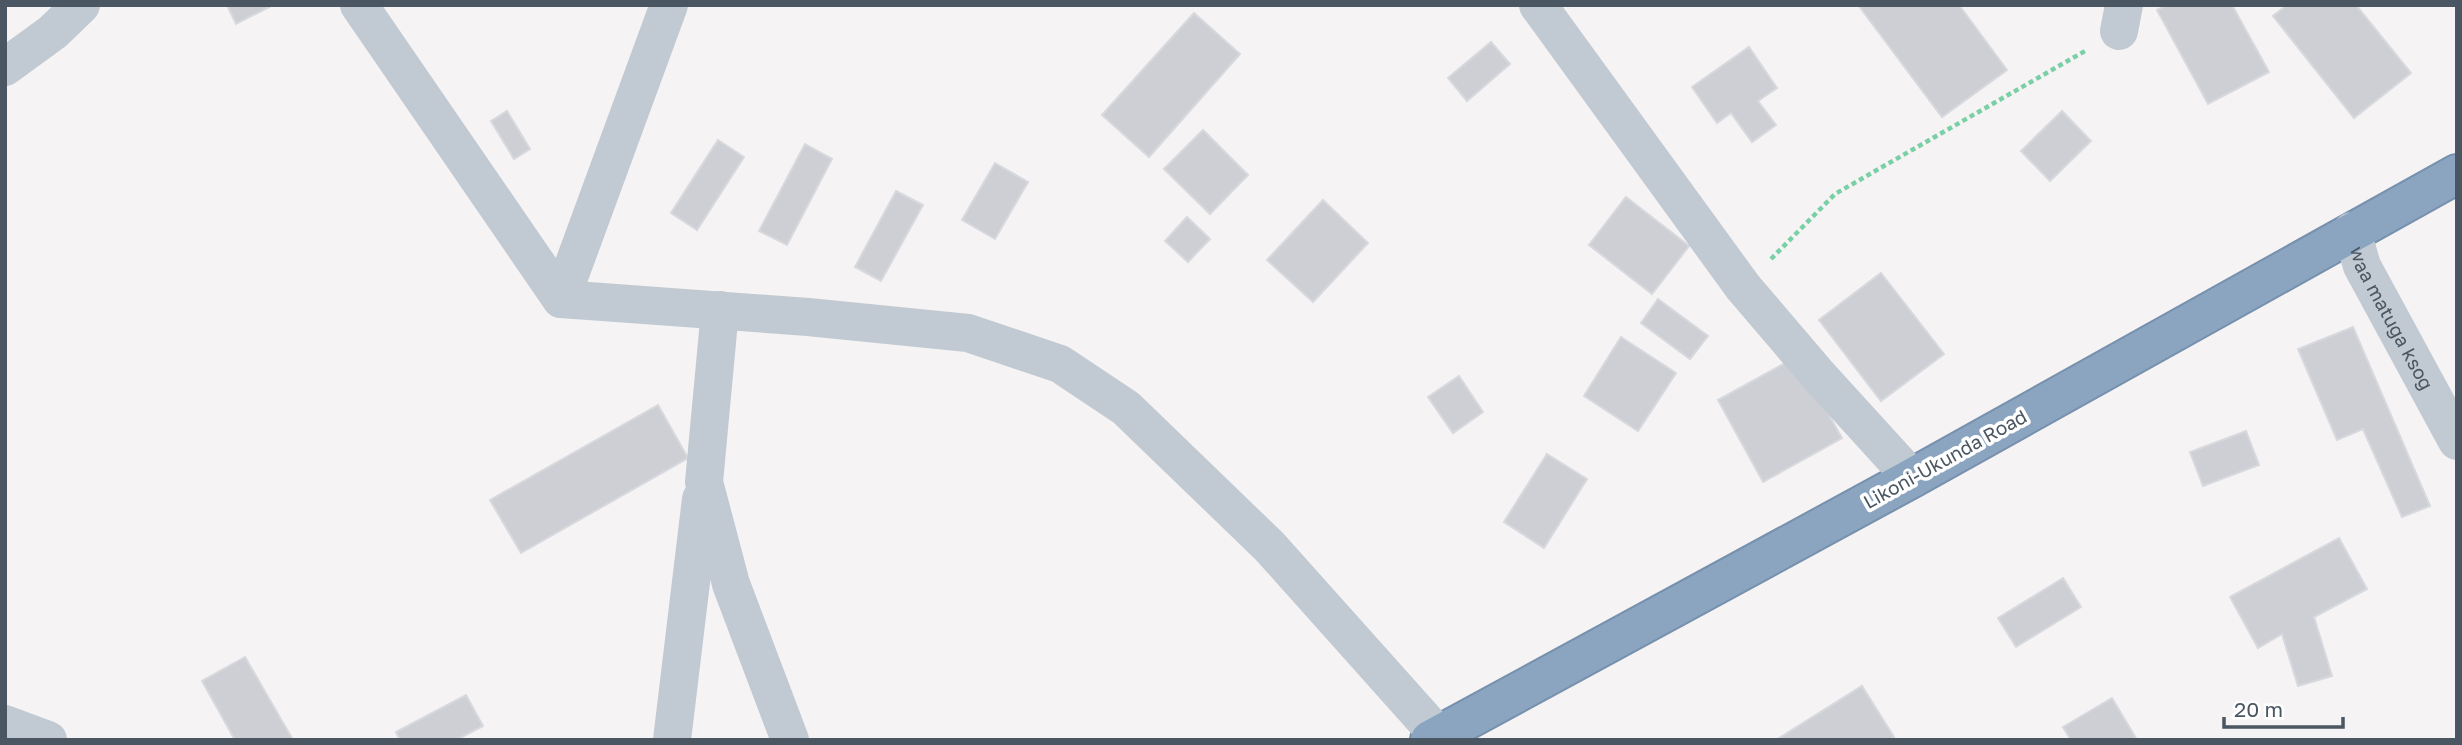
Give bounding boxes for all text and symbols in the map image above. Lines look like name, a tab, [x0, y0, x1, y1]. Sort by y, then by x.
street label: waa matuga ksog	[2346, 244, 2439, 393]
street label: Likoni-Ukunda Road	[1859, 404, 2030, 513]
scale bar	[2224, 686, 2343, 730]
text: 20 m	[2234, 696, 2283, 722]

